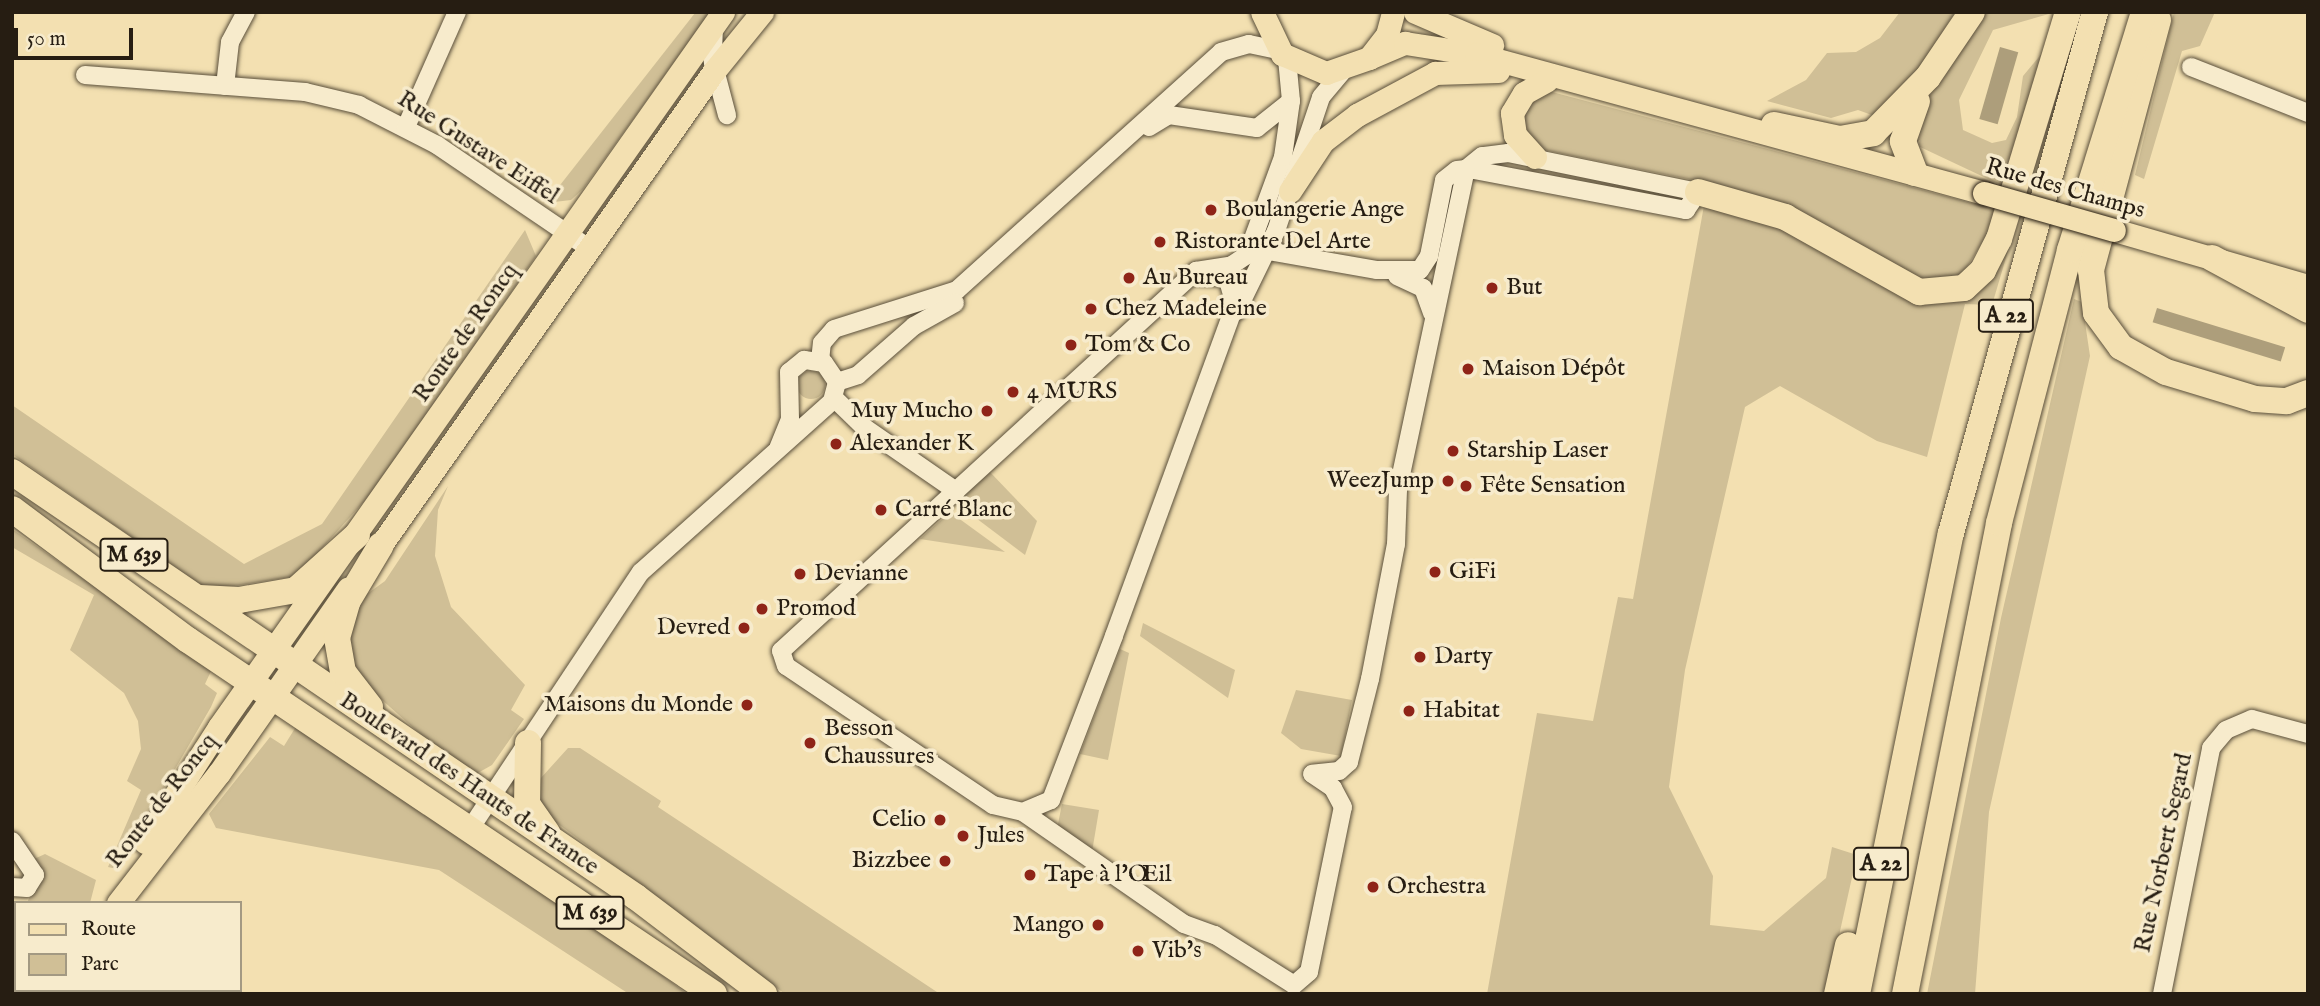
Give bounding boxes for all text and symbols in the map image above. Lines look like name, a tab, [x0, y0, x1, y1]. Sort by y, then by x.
scale bar	[18, 14, 136, 58]
text: 50 m	[27, 26, 66, 53]
street label: Rue Gustave Eiffel	[392, 85, 564, 211]
street label: Rue des Champs	[1982, 152, 2148, 226]
place label: Boulangerie Ange	[1225, 196, 1404, 224]
marker: Boulangerie Ange	[1203, 202, 1219, 218]
place label: Ristorante Del Arte	[1174, 228, 1371, 256]
marker: Ristorante Del Arte	[1152, 234, 1168, 250]
street label: Route de Roncq	[407, 258, 525, 408]
place label: Au Bureau	[1143, 264, 1248, 292]
marker: Au Bureau	[1121, 270, 1137, 286]
place label: But	[1506, 274, 1543, 302]
marker: But	[1484, 280, 1500, 296]
place label: Chez Madeleine	[1105, 295, 1267, 323]
road number: A 22	[1976, 296, 2036, 336]
marker: Chez Madeleine	[1083, 301, 1099, 317]
place label: Tom & Co	[1085, 331, 1190, 359]
marker: Tom & Co	[1063, 337, 1079, 353]
place label: Maison Dépôt	[1482, 355, 1625, 383]
marker: Maison Dépôt	[1460, 361, 1476, 377]
place label: 4 MURS	[1027, 378, 1117, 406]
marker: 4 MURS	[1005, 384, 1021, 400]
place label: Muy Mucho	[851, 397, 973, 425]
marker: Muy Mucho	[979, 403, 995, 419]
place label: Alexander K	[850, 430, 974, 458]
marker: Alexander K	[828, 436, 844, 452]
place label: Starship Laser	[1467, 437, 1608, 465]
marker: Starship Laser	[1445, 443, 1461, 459]
place label: WeezJump	[1327, 467, 1434, 495]
place label: Fête Sensation	[1480, 472, 1626, 500]
marker: WeezJump	[1440, 473, 1456, 489]
marker: Fête Sensation	[1458, 478, 1474, 494]
place label: Carré Blanc	[895, 496, 1012, 524]
marker: Carré Blanc	[873, 502, 889, 518]
road number: M 639	[99, 536, 169, 575]
place label: GiFi	[1449, 558, 1496, 586]
place label: Devianne	[814, 560, 908, 588]
marker: GiFi	[1427, 564, 1443, 580]
marker: Devianne	[792, 566, 808, 582]
place label: Promod	[776, 595, 856, 623]
marker: Promod	[754, 601, 770, 617]
place label: Devred	[656, 614, 730, 642]
marker: Devred	[736, 620, 752, 636]
place label: Darty	[1434, 643, 1492, 671]
marker: Darty	[1412, 649, 1428, 665]
street label: Boulevard des Hauts de France	[334, 686, 604, 882]
place label: Maisons du Monde	[544, 691, 733, 719]
marker: Maisons du Monde	[739, 697, 755, 713]
place label: Habitat	[1423, 697, 1500, 725]
marker: Habitat	[1401, 703, 1417, 719]
place label: Besson Chaussures	[824, 715, 934, 771]
street label: Route de Roncq	[100, 728, 224, 874]
marker: Besson Chaussures	[802, 735, 818, 751]
street label: Rue Norbert Segard	[2129, 751, 2199, 955]
place label: Celio	[872, 806, 926, 834]
marker: Celio	[932, 812, 948, 828]
place label: Jules	[977, 822, 1025, 850]
marker: Jules	[955, 828, 971, 844]
road number: A 22	[1851, 844, 1911, 884]
place label: Bizzbee	[852, 847, 931, 875]
marker: Bizzbee	[937, 853, 953, 869]
place label: Tape à l'Œil	[1044, 861, 1172, 889]
marker: Tape à l'Œil	[1022, 867, 1038, 883]
place label: Orchestra	[1387, 873, 1486, 901]
marker: Orchestra	[1365, 879, 1381, 895]
road number: M 639	[555, 893, 625, 932]
legend	[14, 901, 242, 992]
place label: Mango	[1012, 911, 1084, 939]
text: Route	[81, 916, 136, 943]
marker: Mango	[1090, 917, 1106, 933]
place label: Vib's	[1152, 937, 1202, 965]
marker: Vib's	[1130, 943, 1146, 959]
text: Parc	[81, 951, 119, 978]

